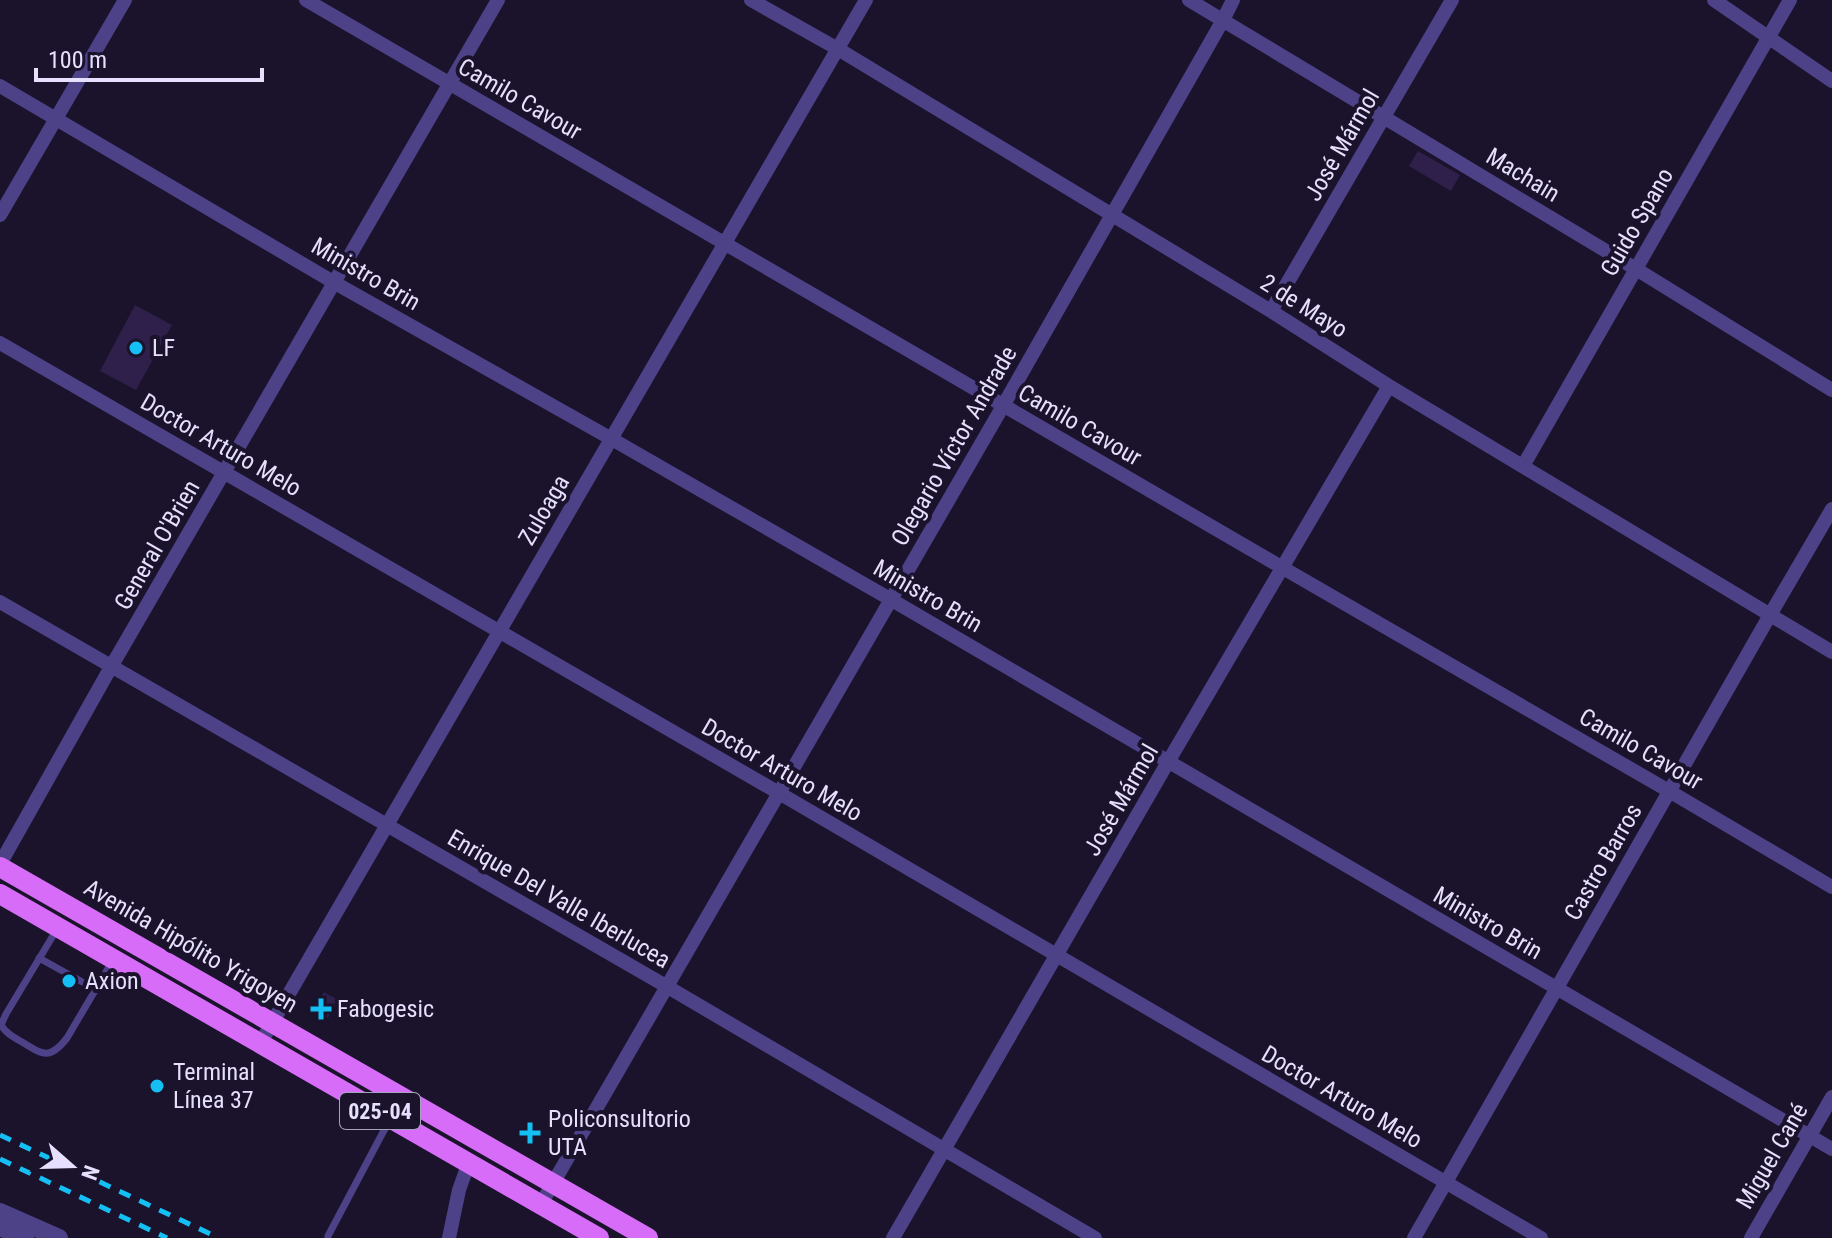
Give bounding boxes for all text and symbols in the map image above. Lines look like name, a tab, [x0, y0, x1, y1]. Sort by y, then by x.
scale bar	[36, 32, 262, 82]
text: 100 m	[48, 46, 107, 74]
street label: Camilo Cavour	[453, 52, 587, 146]
street label: José Mármol	[1299, 84, 1385, 206]
street label: Machain	[1481, 142, 1565, 208]
street label: Guido Spano	[1595, 163, 1679, 281]
street label: Ministro Brin	[307, 232, 425, 316]
street label: 2 de Mayo	[1255, 268, 1353, 344]
place label: LF	[152, 334, 175, 362]
marker: LF	[127, 339, 145, 357]
street label: Olegario Víctor Andrade	[885, 341, 1023, 551]
street label: Camilo Cavour	[1013, 378, 1147, 472]
street label: Doctor Arturo Melo	[136, 388, 306, 502]
street label: Zuloaga	[513, 470, 575, 550]
street label: General O'Brien	[109, 475, 205, 615]
street label: Ministro Brin	[869, 554, 987, 638]
street label: Camilo Cavour	[1574, 702, 1708, 796]
street label: Doctor Arturo Melo	[697, 713, 867, 827]
street label: José Mármol	[1078, 739, 1164, 861]
street label: Castro Barros	[1558, 799, 1648, 925]
street label: Enrique Del Valle Iberlucea	[443, 824, 675, 974]
street label: Avenida Hipólito Yrigoyen	[79, 873, 303, 1019]
street label: Ministro Brin	[1429, 881, 1547, 965]
place label: Axion	[85, 967, 139, 995]
marker: Axion	[60, 972, 78, 990]
place label: Fabogesic	[337, 995, 434, 1023]
marker: Fabogesic	[312, 1000, 330, 1018]
street label: Doctor Arturo Melo	[1257, 1040, 1427, 1154]
place label: Terminal Línea 37	[173, 1058, 255, 1114]
marker: Terminal Línea 37	[148, 1077, 166, 1095]
road number: 025-04	[340, 1093, 420, 1129]
street label: Miguel Cané	[1731, 1098, 1813, 1214]
place label: Policonsultorio UTA	[548, 1105, 691, 1161]
marker: Policonsultorio UTA	[519, 1122, 541, 1144]
north arrow	[32, 1126, 112, 1206]
text: N	[76, 1162, 104, 1183]

